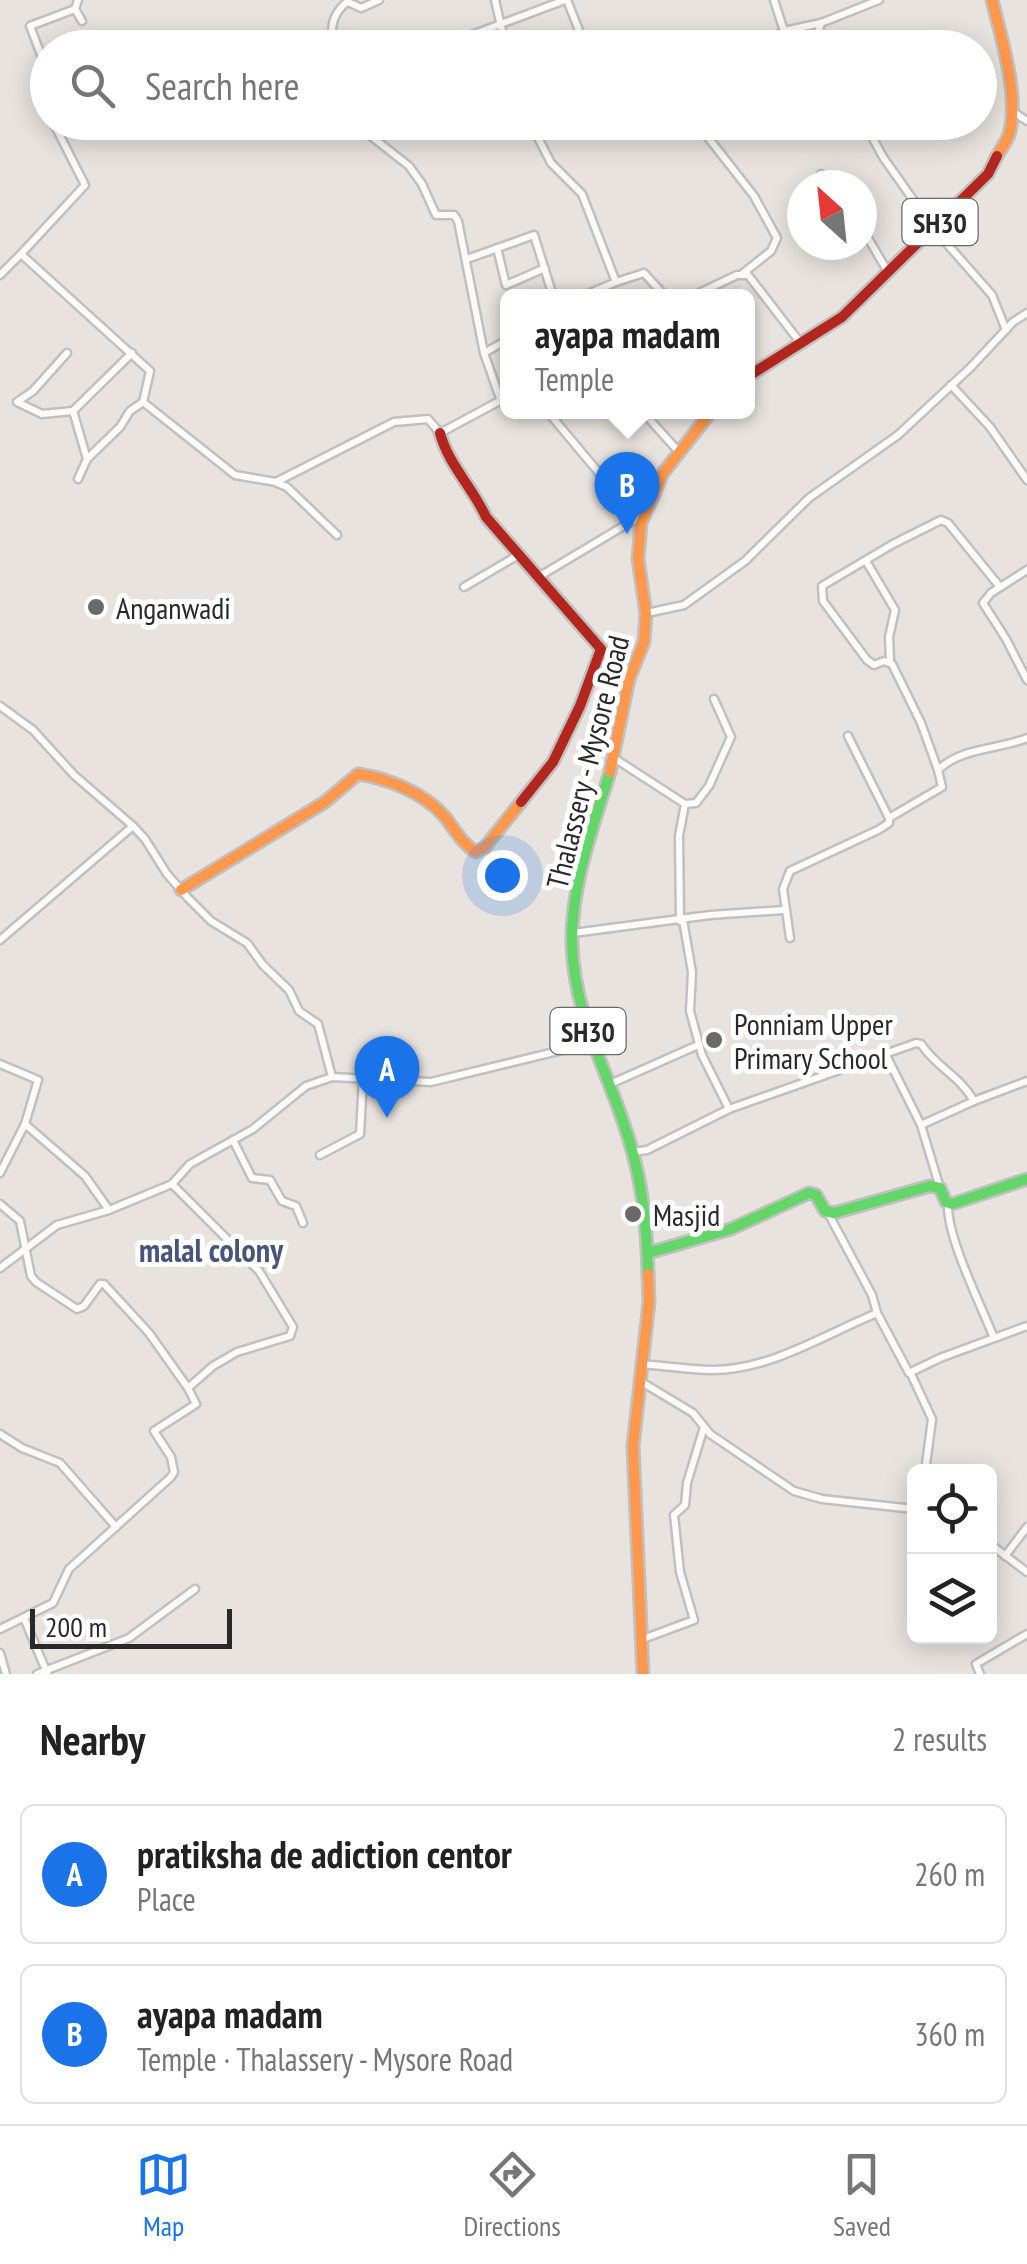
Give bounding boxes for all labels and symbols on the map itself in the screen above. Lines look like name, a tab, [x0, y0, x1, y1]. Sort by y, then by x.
north arrow	[787, 170, 877, 260]
road number: SH30	[902, 199, 978, 245]
pin: B	[594, 452, 660, 534]
place label: Anganwadi	[116, 588, 231, 627]
marker: Anganwadi	[85, 596, 107, 618]
street label: Thalassery - Mysore Road	[537, 631, 637, 893]
your location	[477, 850, 528, 901]
place label: Ponniam Upper Primary School	[734, 1004, 893, 1077]
road number: SH30	[550, 1008, 626, 1054]
marker: Ponniam Upper Primary School	[703, 1029, 725, 1051]
pin: A	[354, 1036, 420, 1118]
place label: Masjid	[653, 1195, 720, 1234]
marker: Masjid	[622, 1203, 644, 1225]
district label: malal colony	[139, 1229, 284, 1271]
scale bar	[30, 1604, 232, 1648]

